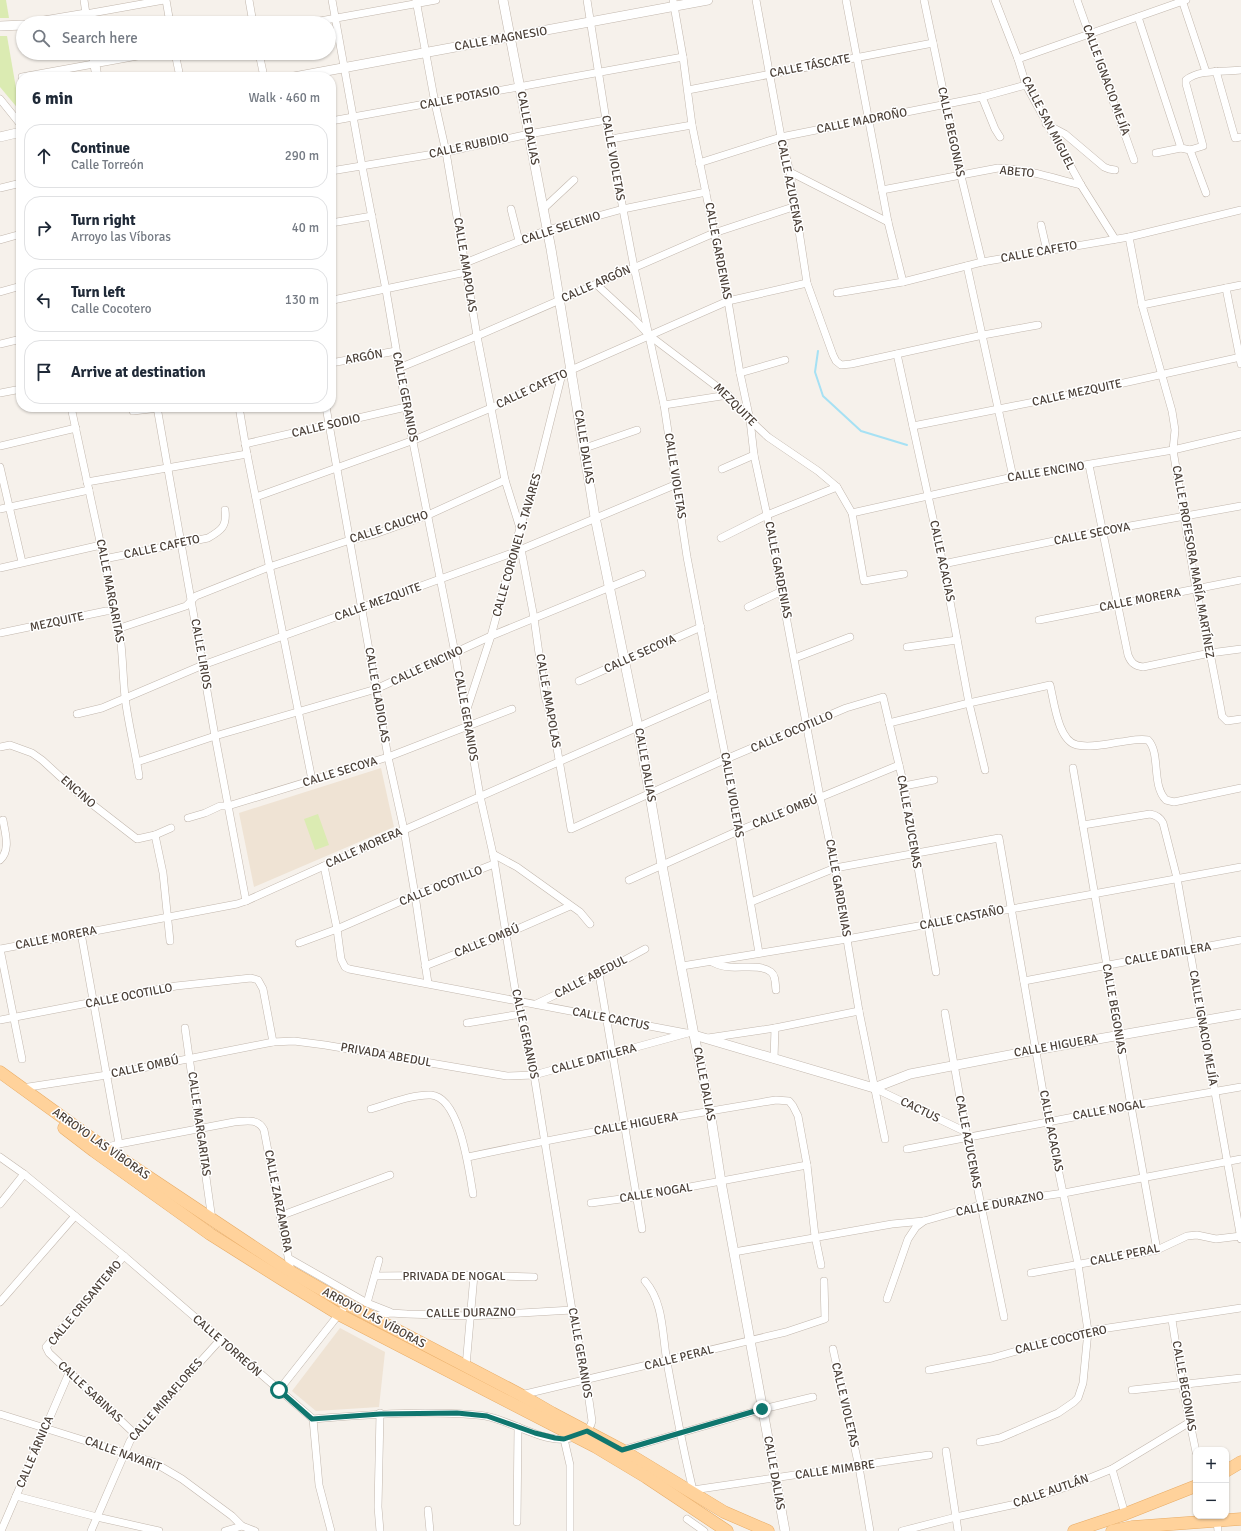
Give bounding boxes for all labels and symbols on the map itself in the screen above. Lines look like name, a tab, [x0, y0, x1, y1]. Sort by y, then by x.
street label: CALLE IGNACIO MEJÍA	[1079, 22, 1133, 138]
street label: CALLE MAGNESIO	[453, 23, 549, 55]
street label: CALLE TÁSCATE	[768, 51, 852, 81]
street label: CALLE SAN MIGUEL	[1018, 74, 1078, 172]
street label: CALLE POTASIO	[419, 83, 501, 113]
street label: CALLE BEGONIAS	[934, 86, 968, 179]
street label: CALLE DALIAS	[513, 90, 543, 167]
street label: CALLE MADROÑO	[815, 105, 909, 137]
street label: CALLE VIOLETAS	[598, 114, 628, 202]
street label: CALLE RUBIDIO	[428, 130, 510, 162]
street label: CALLE AZUCENAS	[774, 138, 806, 234]
street label: ABETO	[999, 163, 1035, 181]
street label: CALLE GARDENIAS	[701, 201, 735, 301]
street label: CALLE SELENIO	[520, 208, 603, 248]
street label: CALLE AMAPOLAS	[450, 217, 480, 314]
street label: CALLE CAFETO	[1000, 238, 1079, 266]
street label: CALLE ARGÓN	[559, 262, 633, 306]
street label: ARGÓN	[344, 346, 384, 368]
street label: CALLE GERANIOS	[389, 351, 421, 444]
street label: CALLE CAFETO	[494, 366, 570, 412]
street label: CALLE MEZQUITE	[1031, 376, 1123, 410]
street label: MEZQUITE	[710, 380, 760, 430]
street label: CALLE DALIAS	[571, 409, 597, 485]
street label: CALLE SODIO	[290, 411, 362, 441]
street label: CALLE VIOLETAS	[661, 432, 689, 520]
street label: CALLE ENCINO	[1006, 458, 1086, 486]
street label: CALLE PROFESORA MARÍA MARTÍNEZ	[1169, 464, 1217, 660]
street label: CALLE CORONEL S. TAVARES	[489, 471, 545, 619]
street label: CALLE CAUCHO	[348, 507, 430, 547]
street label: CALLE ACACIAS	[926, 519, 958, 603]
street label: CALLE SECOYA	[1053, 519, 1132, 549]
street label: CALLE GARDENIAS	[761, 520, 795, 620]
street label: CALLE CAFETO	[123, 532, 202, 562]
street label: CALLE MARGARITAS	[93, 538, 127, 644]
street label: CALLE MEZQUITE	[333, 579, 424, 625]
street label: CALLE MORERA	[1098, 585, 1183, 615]
street label: MEZQUITE	[29, 609, 86, 635]
street label: CALLE LIRIOS	[187, 618, 215, 691]
street label: CALLE SECOYA	[602, 631, 679, 677]
street label: CALLE ENCINO	[388, 643, 466, 689]
street label: CALLE GLADIOLAS	[361, 646, 393, 744]
street label: CALLE AMAPOLAS	[532, 653, 564, 750]
street label: CALLE GERANIOS	[451, 670, 481, 763]
street label: CALLE OCOTILLO	[748, 708, 836, 756]
street label: CALLE DALIAS	[631, 727, 659, 804]
street label: CALLE VIOLETAS	[717, 751, 747, 839]
street label: CALLE SECOYA	[301, 753, 380, 790]
street label: ENCINO	[57, 773, 99, 811]
street label: CALLE AZUCENAS	[893, 774, 925, 870]
street label: CALLE OMBÚ	[750, 792, 820, 832]
street label: CALLE MORERA	[323, 824, 405, 872]
street label: CALLE GARDENIAS	[822, 838, 854, 938]
street label: CALLE OCOTILLO	[397, 862, 485, 909]
street label: CALLE CASTAÑO	[918, 902, 1006, 934]
street label: CALLE OMBÚ	[452, 921, 522, 961]
street label: CALLE MORERA	[14, 923, 99, 953]
street label: CALLE DATILERA	[1124, 939, 1213, 969]
street label: CALLE ABEDUL	[552, 952, 630, 1002]
street label: CALLE BEGONIAS	[1099, 963, 1129, 1056]
street label: CALLE IGNACIO MEJÍA	[1185, 969, 1221, 1088]
street label: CALLE OCOTILLO	[84, 980, 174, 1012]
street label: CALLE GERANIOS	[508, 988, 542, 1081]
street label: CALLE CACTUS	[571, 1004, 651, 1034]
street label: CALLE HIGUERA	[1013, 1031, 1100, 1061]
street label: PRIVADA ABEDUL	[339, 1040, 433, 1070]
street label: CALLE DATILERA	[550, 1040, 639, 1078]
street label: CALLE DALIAS	[689, 1046, 719, 1123]
street label: CALLE OMBÚ	[110, 1052, 180, 1082]
street label: CALLE MARGARITAS	[184, 1071, 214, 1178]
street label: CALLE ACACIAS	[1036, 1089, 1066, 1173]
street label: CACTUS	[898, 1094, 943, 1126]
street label: CALLE AZUCENAS	[952, 1094, 984, 1190]
street label: CALLE NOGAL	[1071, 1096, 1147, 1124]
street label: ARROYO LAS VÍBORAS	[50, 1105, 153, 1183]
street label: CALLE HIGUERA	[593, 1109, 680, 1139]
street label: CALLE ZARZAMORA	[261, 1149, 295, 1254]
street label: CALLE NOGAL	[618, 1180, 694, 1206]
street label: CALLE DURAZNO	[955, 1188, 1045, 1220]
street label: CALLE PERAL	[1089, 1241, 1161, 1269]
street label: CALLE CRISANTEMO	[45, 1257, 125, 1349]
street label: PRIVADA DE NOGAL	[402, 1269, 506, 1284]
street label: ARROYO LAS VÍBORAS	[320, 1284, 429, 1352]
street label: CALLE DURAZNO	[426, 1305, 516, 1321]
street label: CALLE GERANIOS	[565, 1307, 595, 1400]
street label: CALLE TORREÓN	[189, 1312, 265, 1380]
street label: CALLE COCOTERO	[1014, 1322, 1108, 1358]
street label: CALLE BEGONIAS	[1169, 1340, 1199, 1433]
street label: CALLE PERAL	[643, 1342, 715, 1374]
street label: CALLE MIRAFLORES	[126, 1355, 206, 1444]
street label: CALLE SABINAS	[54, 1358, 126, 1426]
street label: CALLE VIOLETAS	[828, 1361, 862, 1449]
route start	[270, 1381, 288, 1399]
route end	[753, 1400, 771, 1418]
street label: CALLE ÁRNICA	[13, 1413, 57, 1490]
street label: CALLE NAYARIT	[83, 1433, 163, 1475]
street label: CALLE DALIAS	[760, 1435, 788, 1512]
street label: CALLE MIMBRE	[794, 1457, 876, 1483]
street label: CALLE AUTLÁN	[1011, 1471, 1091, 1511]

